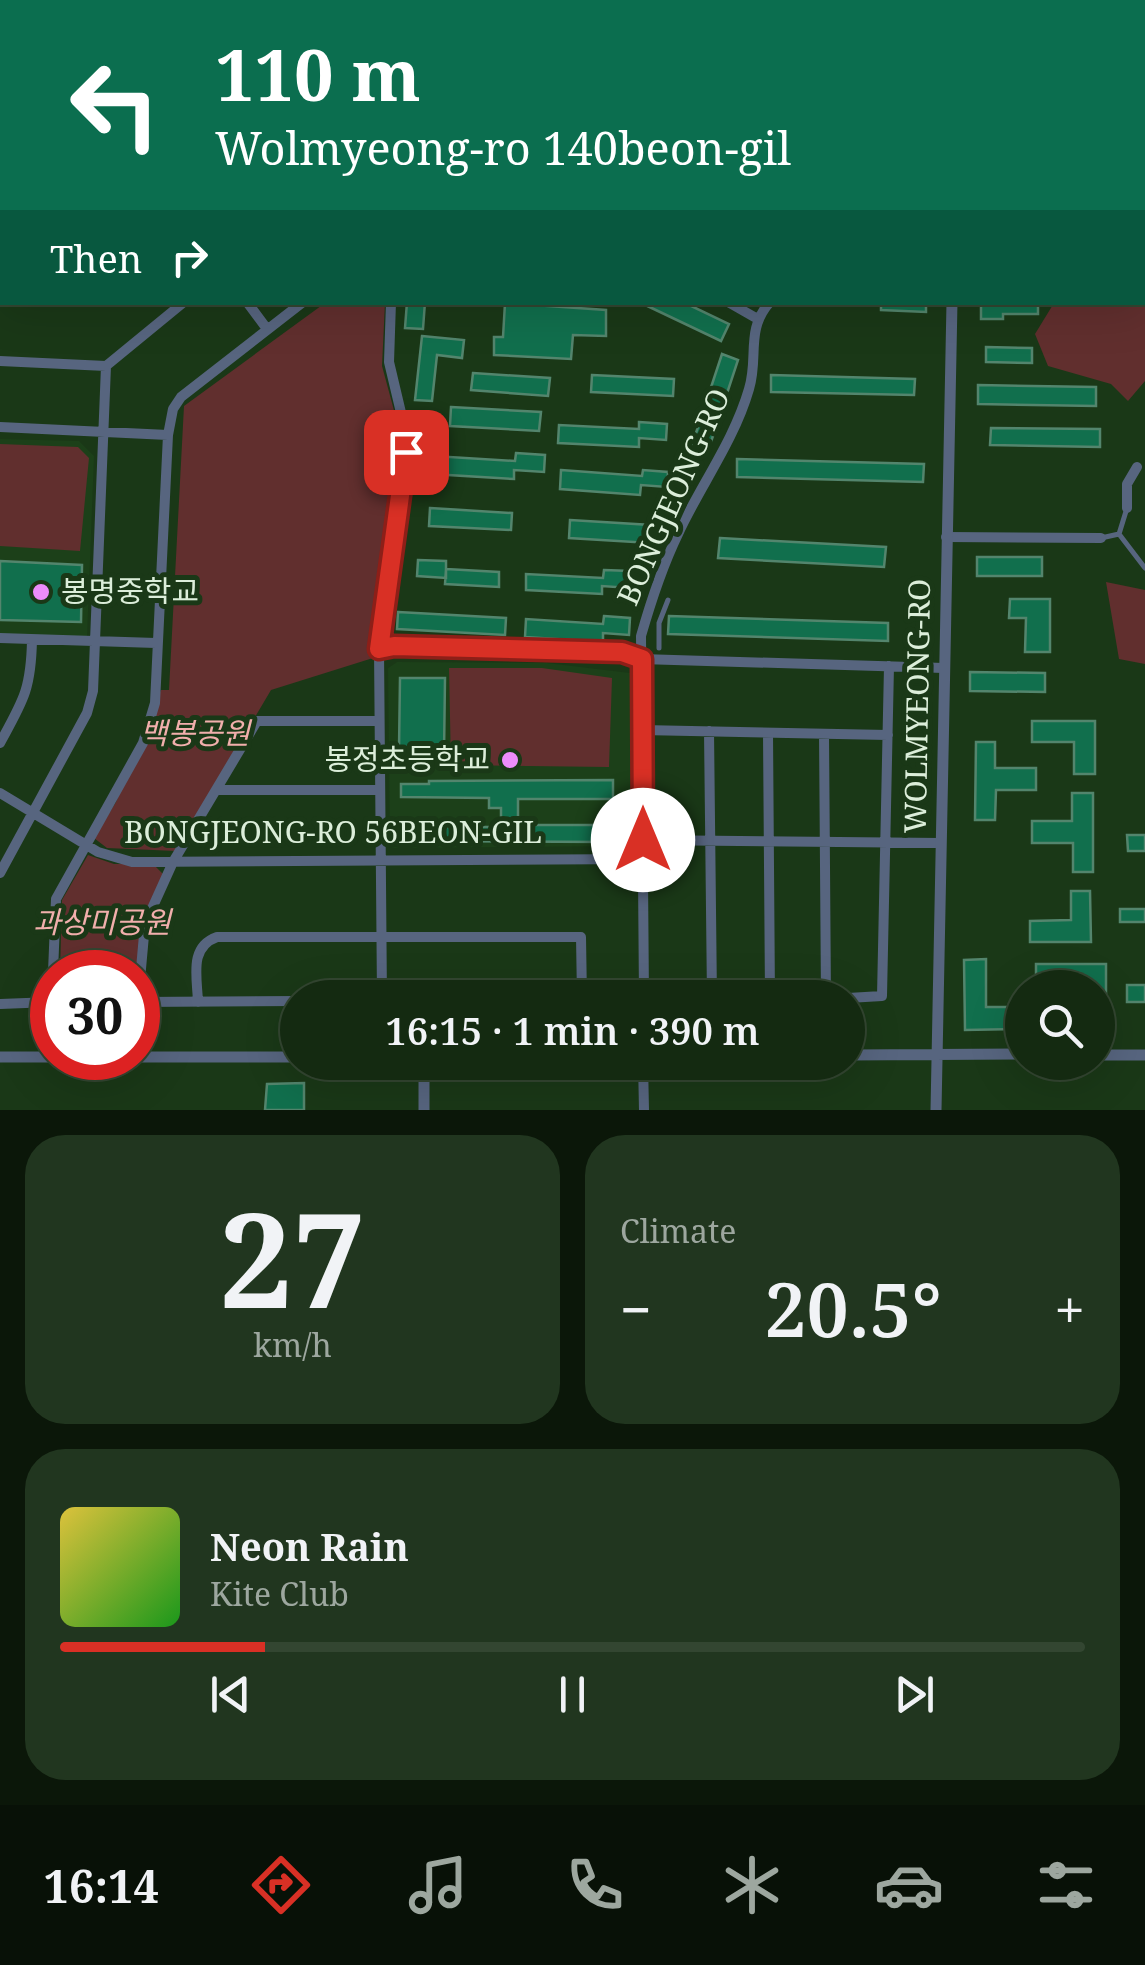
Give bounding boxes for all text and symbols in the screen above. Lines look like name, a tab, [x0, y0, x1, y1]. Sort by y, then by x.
text: 110 m	[215, 26, 421, 122]
icon: left	[50, 40, 180, 170]
text: Wolmyeong-ro 140beon-gil	[215, 117, 791, 178]
icon: right	[162, 230, 217, 285]
text: Then	[50, 232, 142, 284]
street label: BONGJEONG-RO	[607, 382, 739, 611]
pin	[364, 410, 449, 495]
icon: arrive	[379, 425, 434, 480]
place label: 봉명중학교	[61, 570, 199, 611]
street label: WOLMYEONG-RO	[894, 578, 939, 834]
marker: 봉명중학교	[30, 581, 52, 603]
park label: 백봉공원	[140, 712, 253, 753]
place label: 봉정초등학교	[324, 738, 490, 779]
marker: 봉정초등학교	[499, 749, 521, 771]
position arrow	[591, 788, 695, 892]
street label: BONGJEONG-RO 56BEON-GIL	[124, 811, 542, 852]
park label: 과상미공원	[33, 901, 173, 942]
speed limit sign: 30	[30, 950, 160, 1080]
map controls	[1005, 970, 1115, 1080]
button: search	[1005, 970, 1115, 1080]
text: 16:15 · 1 min · 390 m	[385, 1004, 760, 1056]
text: 27	[219, 1169, 366, 1346]
text: Climate	[620, 1209, 736, 1252]
text: 20.5°	[764, 1257, 942, 1359]
text: −	[620, 1271, 652, 1346]
text: +	[1054, 1271, 1085, 1346]
text: km/h	[253, 1323, 332, 1366]
text: Neon Rain	[210, 1520, 409, 1572]
text: Kite Club	[210, 1572, 349, 1615]
icon: previous	[203, 1667, 258, 1722]
icon: pause	[545, 1667, 600, 1722]
icon: next	[887, 1667, 942, 1722]
icon: directions	[246, 1850, 316, 1920]
icon: music	[403, 1850, 473, 1920]
icon: phone	[560, 1850, 630, 1920]
icon: climate	[717, 1850, 787, 1920]
icon: car	[874, 1850, 944, 1920]
icon: filters	[1031, 1850, 1101, 1920]
text: 16:14	[44, 1855, 159, 1916]

